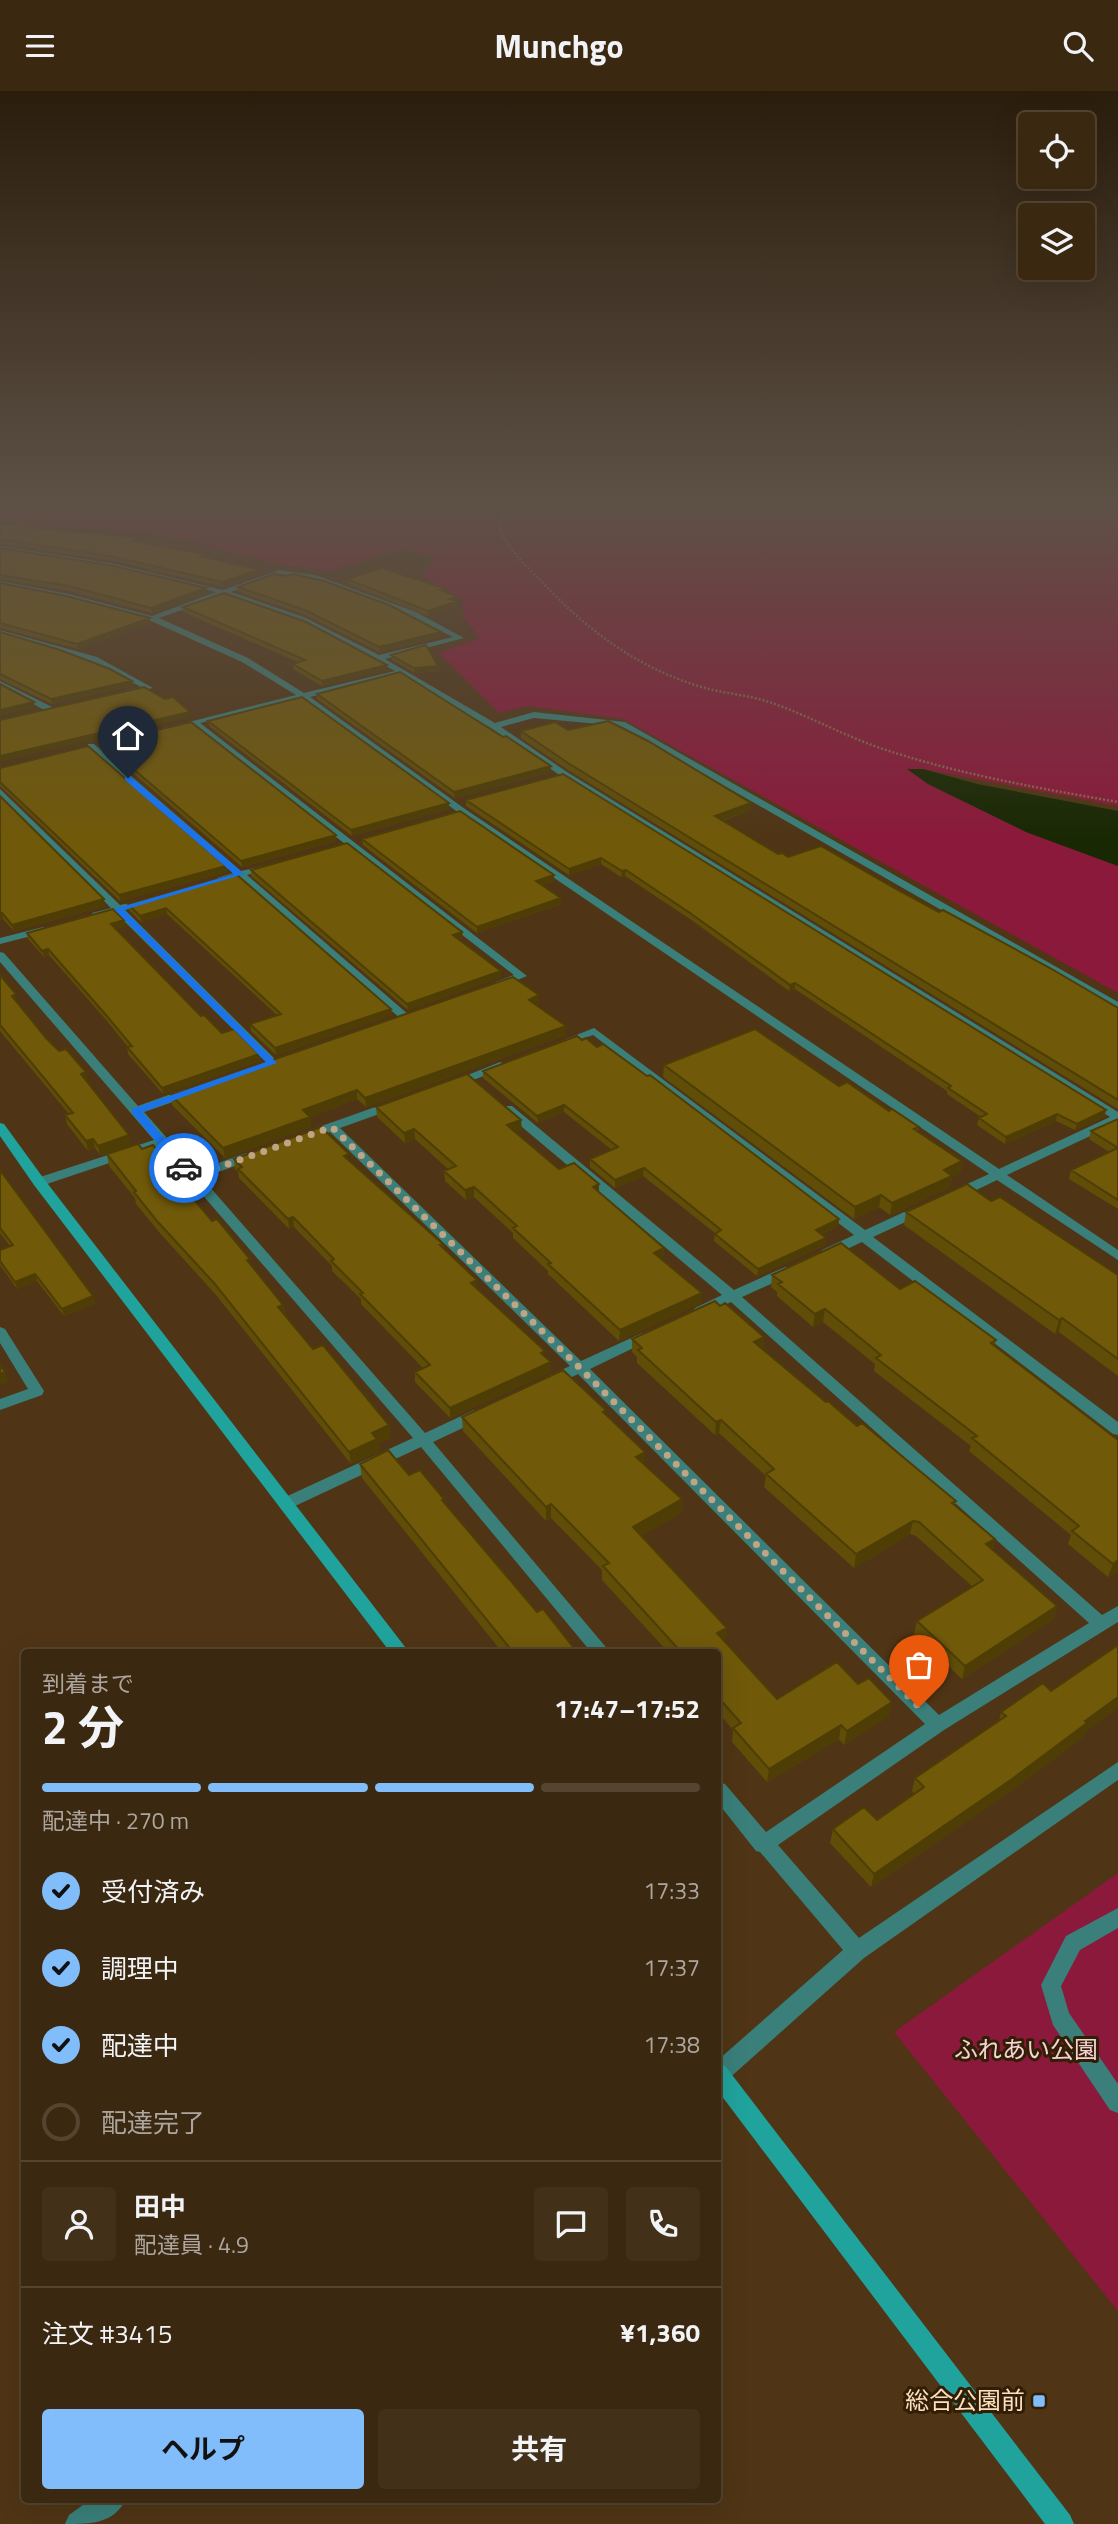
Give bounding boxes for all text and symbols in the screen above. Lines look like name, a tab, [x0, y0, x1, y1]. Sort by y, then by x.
text: Munchgo	[495, 22, 623, 70]
icon: menu	[21, 27, 59, 65]
icon: search	[1059, 27, 1097, 65]
map controls	[1018, 112, 1095, 280]
button: locate	[1018, 112, 1095, 189]
button: layers	[1018, 203, 1095, 280]
pin	[98, 706, 158, 778]
icon: home	[109, 717, 147, 755]
courier	[149, 1133, 219, 1203]
icon: car	[165, 1149, 203, 1187]
pin	[889, 1635, 949, 1707]
icon: bag	[900, 1646, 938, 1684]
text: 到着まで	[42, 1666, 134, 1701]
text: 17:47–17:52	[554, 1689, 700, 1728]
text: 2 分	[42, 1692, 124, 1762]
text: 配達中 · 270 m	[42, 1803, 189, 1838]
icon: check	[42, 1872, 80, 1910]
text: 受付済み	[101, 1872, 205, 1911]
text: 17:33	[643, 1873, 700, 1908]
icon: check	[42, 1949, 80, 1987]
text: 調理中	[101, 1949, 179, 1988]
text: 17:37	[643, 1950, 700, 1985]
icon: check	[42, 2026, 80, 2064]
text: 配達中	[101, 2026, 179, 2065]
text: 17:38	[643, 2027, 700, 2062]
park label: ふれあい公園	[954, 2031, 1098, 2067]
text: 配達完了	[101, 2103, 205, 2142]
button: person	[42, 2187, 116, 2261]
text: 田中	[134, 2187, 186, 2226]
button: chat	[534, 2187, 608, 2261]
button: phone	[626, 2187, 700, 2261]
text: 配達員 · 4.9	[134, 2227, 249, 2262]
text: ¥1,360	[620, 2313, 700, 2352]
text: 注文 #3415	[42, 2314, 173, 2353]
place label: 総合公園前	[905, 2382, 1025, 2418]
marker: 総合公園前	[1031, 2393, 1047, 2409]
button: ヘルプ	[42, 2409, 364, 2489]
button: 共有	[378, 2409, 700, 2489]

